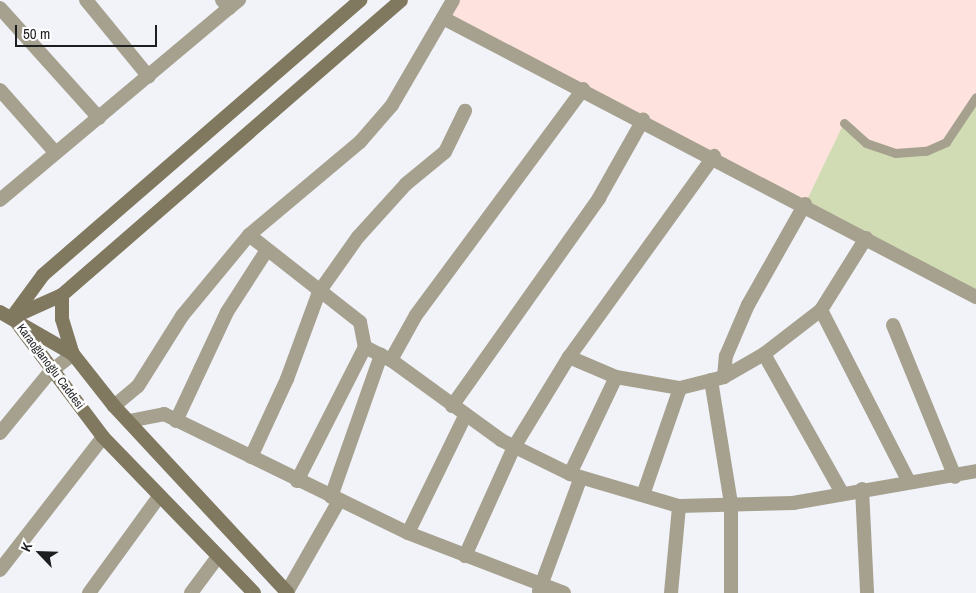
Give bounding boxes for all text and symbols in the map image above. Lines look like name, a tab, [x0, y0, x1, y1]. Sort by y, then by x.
scale bar	[18, 15, 160, 47]
text: 50 m	[23, 23, 50, 44]
street label: Karaoğlanoğlu Caddesi	[13, 322, 87, 412]
north arrow	[15, 528, 65, 578]
text: K	[16, 539, 36, 554]

